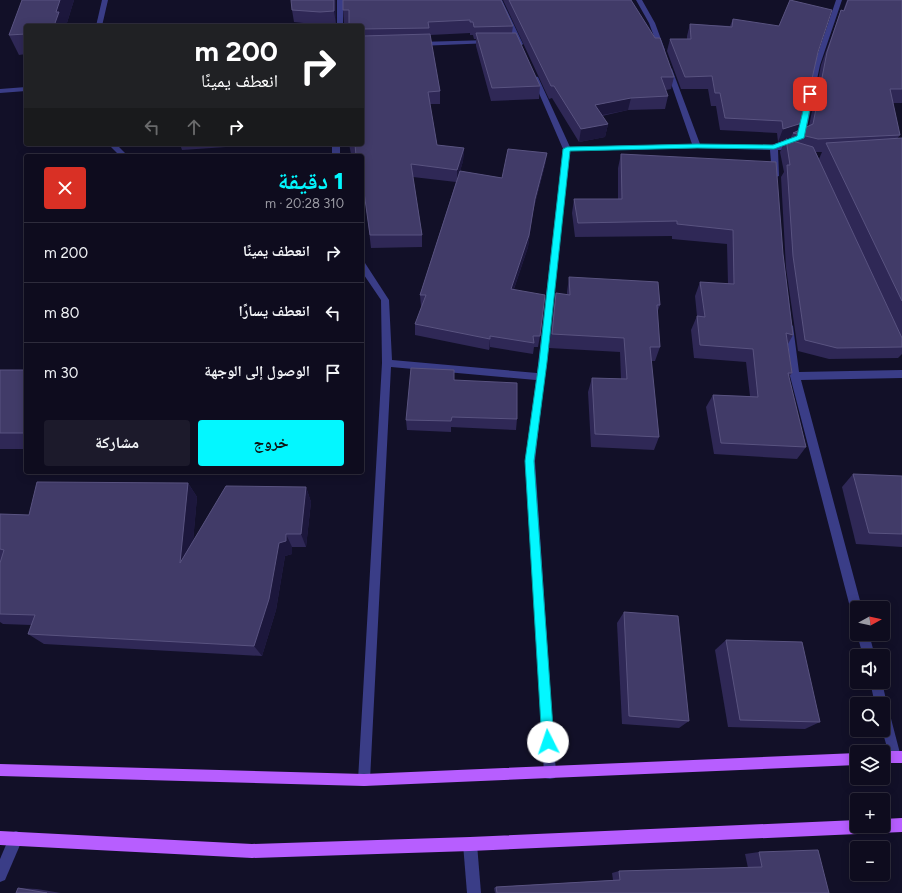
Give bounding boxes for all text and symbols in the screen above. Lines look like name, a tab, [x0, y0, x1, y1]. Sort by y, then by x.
text: 200 m	[194, 34, 278, 68]
icon: right	[292, 40, 344, 92]
text: انعطف يمينًا	[201, 70, 278, 92]
pin	[793, 77, 827, 111]
icon: arrive	[799, 83, 821, 105]
icon: left	[141, 116, 163, 138]
icon: ahead	[183, 116, 205, 138]
icon: right	[225, 116, 247, 138]
text: 1 دقيقة	[278, 166, 344, 195]
button: close	[44, 167, 86, 209]
text: 310 m · 20:28	[265, 196, 344, 211]
text: انعطف يمينًا	[243, 242, 310, 260]
icon: right	[322, 242, 344, 264]
text: 200 m	[44, 244, 88, 262]
text: انعطف يسارًا	[238, 302, 310, 320]
icon: left	[322, 302, 344, 324]
text: 80 m	[44, 304, 79, 322]
text: الوصول إلى الوجهة	[204, 362, 310, 380]
icon: arrive	[322, 362, 344, 384]
text: 30 m	[44, 364, 78, 382]
button: مشاركة	[44, 420, 190, 466]
button: خروج	[198, 420, 344, 466]
north arrow	[850, 601, 890, 641]
map controls	[850, 601, 890, 881]
button: sound	[850, 649, 890, 689]
button: search	[850, 697, 890, 737]
position arrow	[527, 721, 569, 763]
button: layers	[850, 745, 890, 785]
button: +	[850, 793, 890, 833]
button: −	[850, 841, 890, 881]

